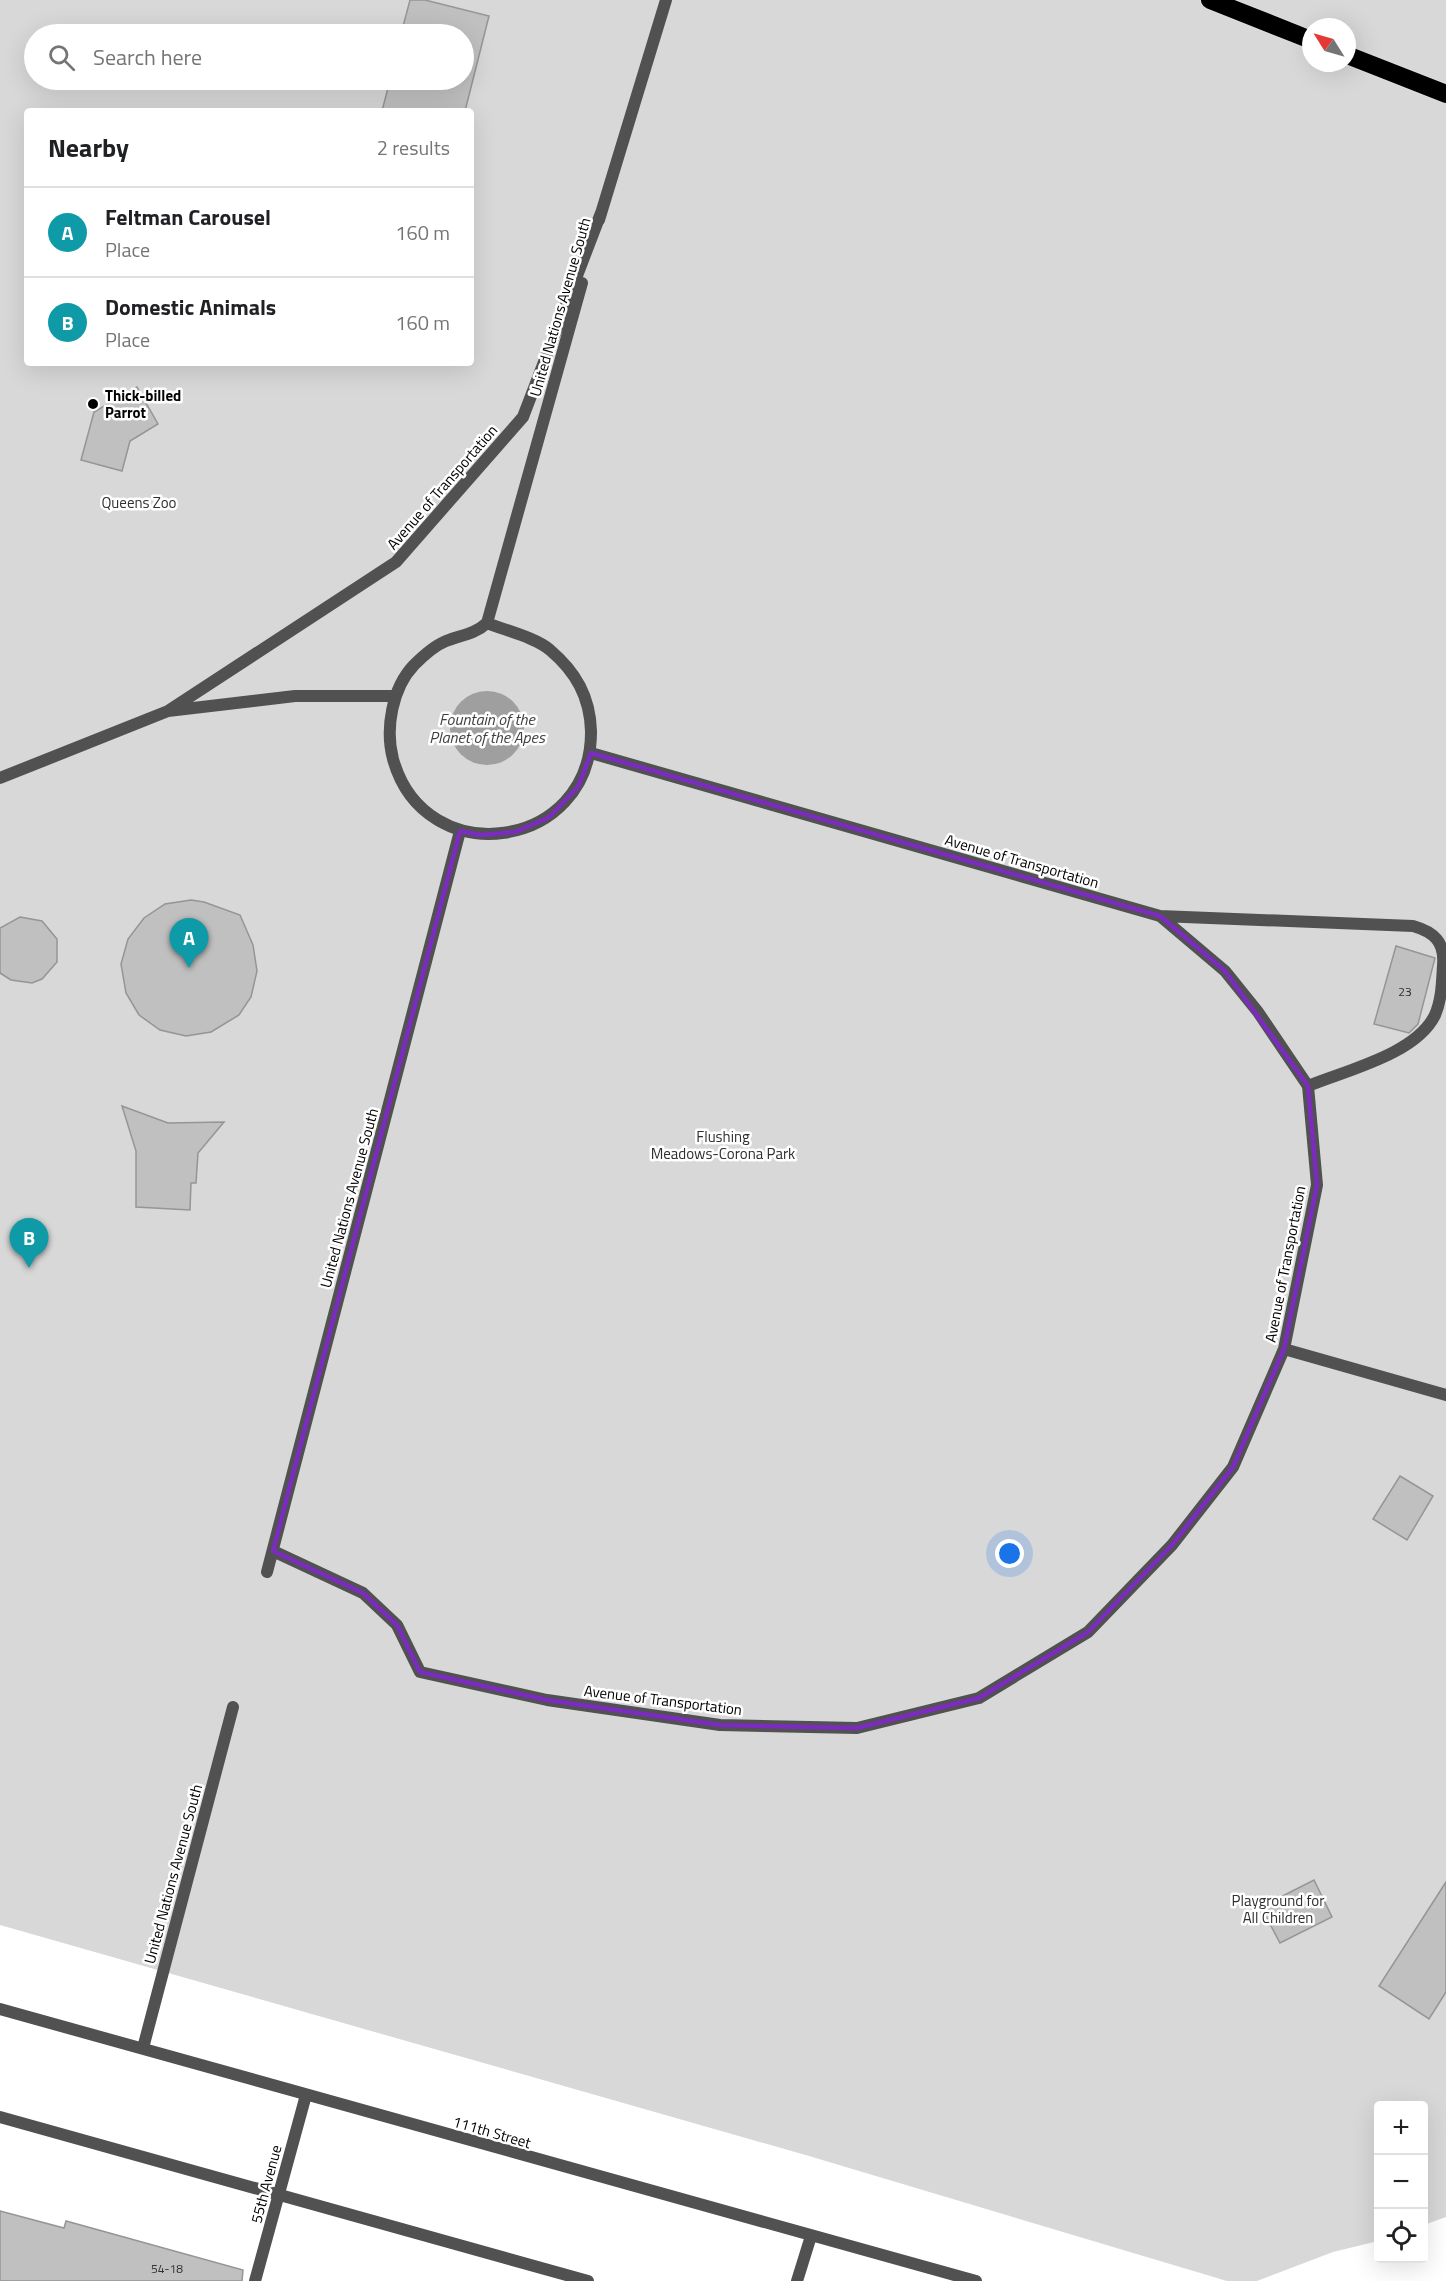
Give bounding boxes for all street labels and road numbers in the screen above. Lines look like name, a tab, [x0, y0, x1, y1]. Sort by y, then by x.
street label: United Nations Avenue South	[523, 215, 597, 399]
street label: Avenue of Transportation	[381, 419, 503, 555]
street label: Avenue of Transportation	[942, 828, 1102, 894]
street label: United Nations Avenue South	[314, 1106, 384, 1290]
street label: Avenue of Transportation	[1259, 1184, 1311, 1344]
street label: Avenue of Transportation	[583, 1679, 743, 1721]
street label: United Nations Avenue South	[138, 1782, 208, 1966]
street label: 111th Street	[450, 2110, 535, 2154]
street label: 55th Avenue	[244, 2142, 288, 2226]

